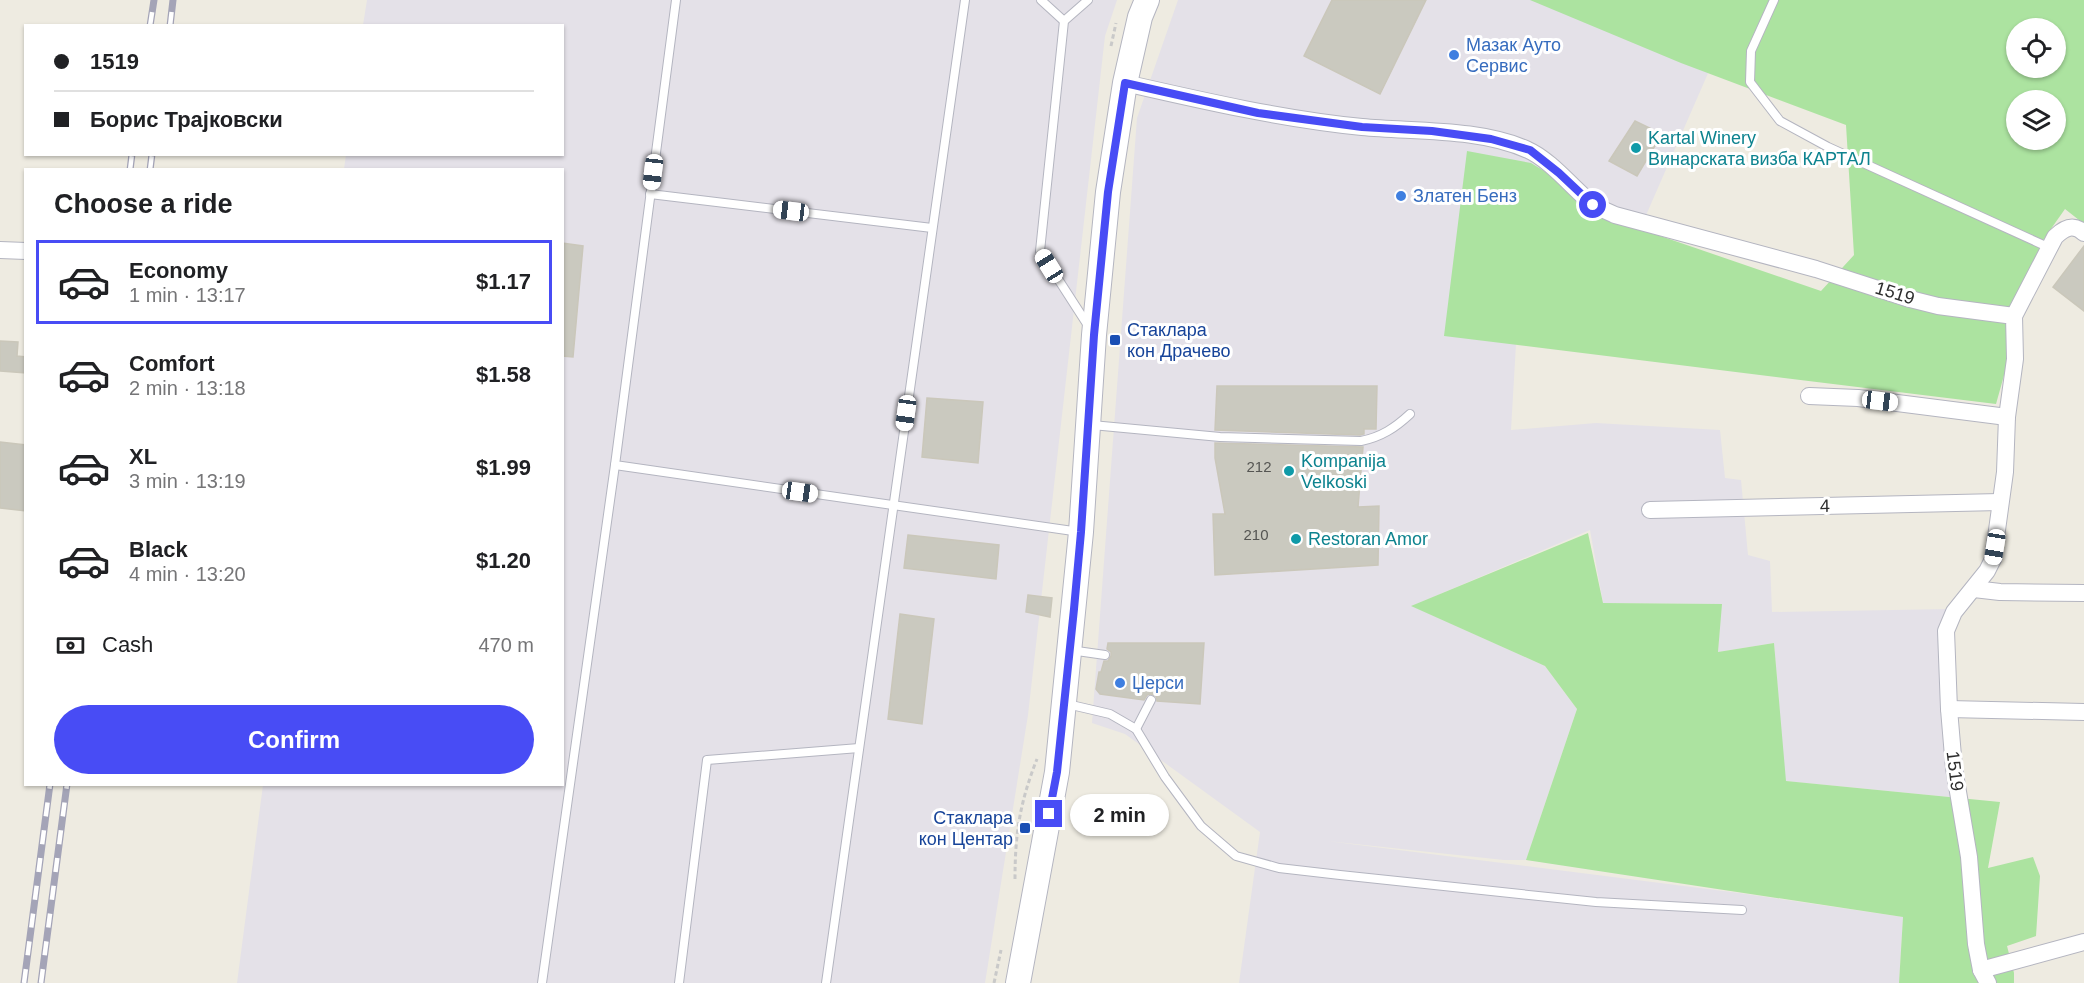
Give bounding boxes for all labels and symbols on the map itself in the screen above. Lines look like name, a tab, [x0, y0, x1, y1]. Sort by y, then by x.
place label: Мазак Ауто Сервис	[1466, 35, 1561, 76]
marker: Мазак Ауто Сервис	[1447, 48, 1461, 62]
place label: Kartal Winery Винарската визба КАРТАЛ	[1648, 128, 1871, 169]
marker: Kartal Winery Винарската визба КАРТАЛ	[1629, 141, 1643, 155]
car	[642, 153, 664, 191]
place label: Златен Бенз	[1413, 186, 1517, 206]
marker: Златен Бенз	[1394, 189, 1408, 203]
route start	[1579, 191, 1606, 218]
car	[772, 200, 810, 222]
car	[1032, 246, 1066, 286]
street label: 1519	[1873, 278, 1917, 308]
place label: Стаклара кон Драчево	[1127, 320, 1231, 361]
marker: Стаклара кон Драчево	[1108, 333, 1122, 347]
car	[1861, 390, 1899, 412]
car	[895, 394, 917, 432]
place label: Kompanija Velkoski	[1301, 451, 1387, 492]
house number: 212	[1246, 458, 1272, 475]
marker: Kompanija Velkoski	[1282, 464, 1296, 478]
car	[781, 481, 819, 503]
street label: 4	[1820, 496, 1830, 516]
house number: 210	[1243, 526, 1269, 543]
car	[1983, 528, 2007, 566]
place label: Restoran Amor	[1308, 529, 1428, 549]
marker: Restoran Amor	[1289, 532, 1303, 546]
place label: Џерси	[1132, 673, 1184, 693]
marker: Џерси	[1113, 676, 1127, 690]
street label: 1519	[1943, 750, 1967, 792]
callout: 2 min	[1070, 793, 1169, 835]
route end	[1035, 800, 1062, 827]
place label: Стаклара кон Центар	[919, 808, 1014, 849]
marker: Стаклара кон Центар	[1018, 821, 1032, 835]

